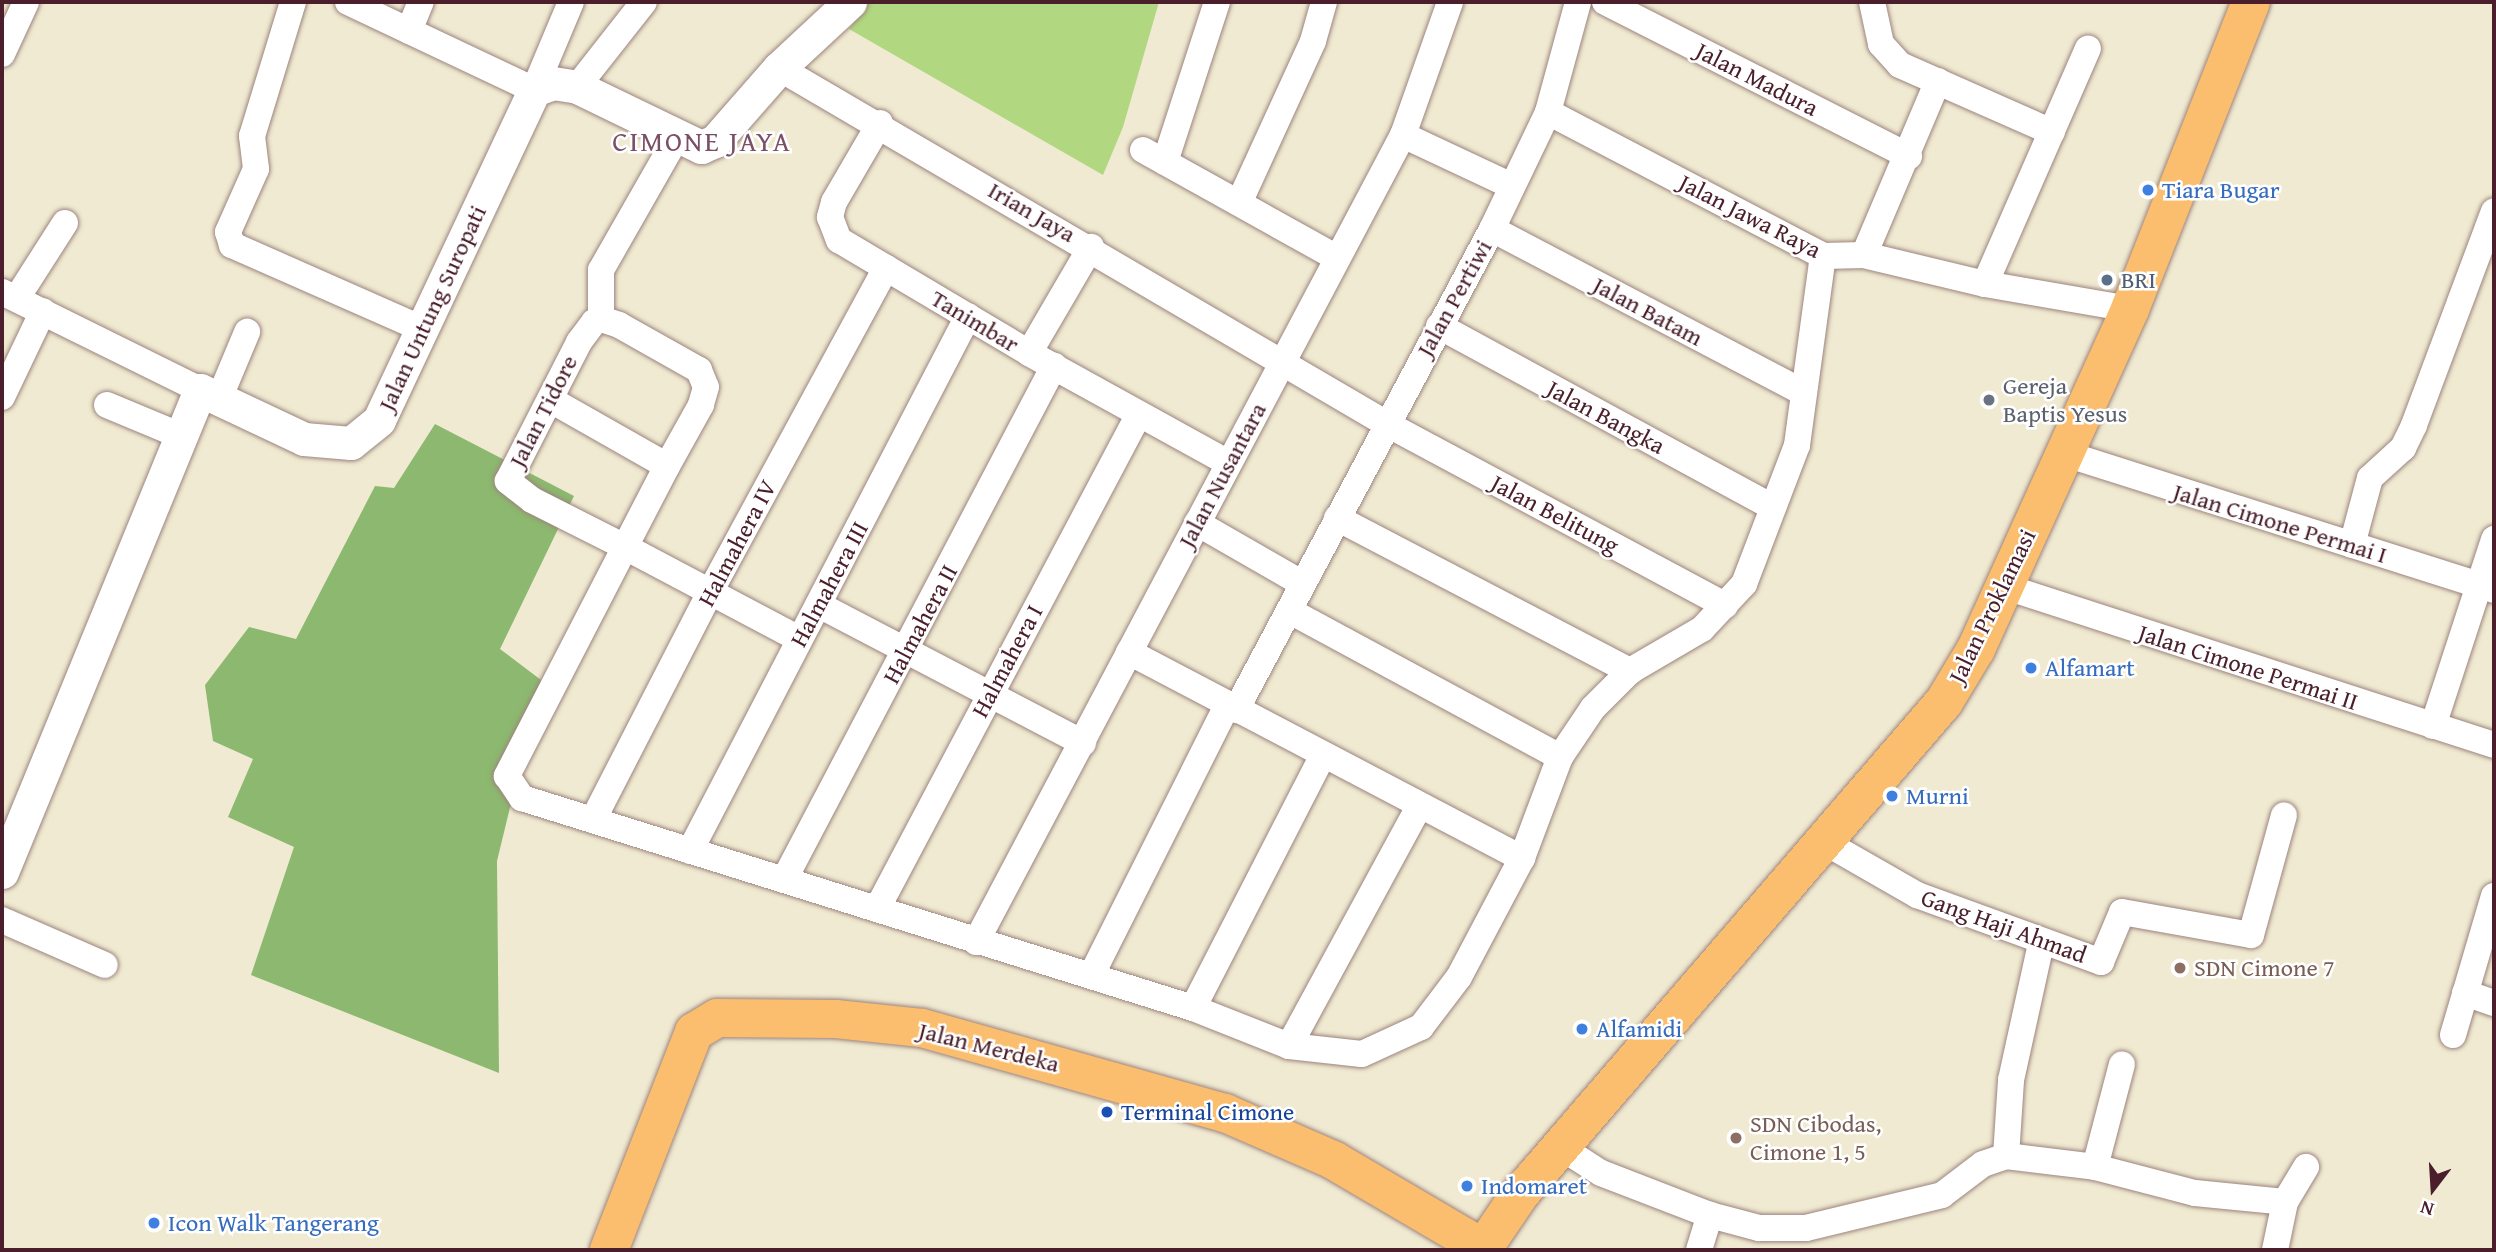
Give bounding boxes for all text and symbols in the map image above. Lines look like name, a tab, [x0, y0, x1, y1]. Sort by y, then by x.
street label: Jalan Madura	[1691, 36, 1823, 122]
district label: CIMONE JAYA	[614, 124, 790, 158]
street label: Jalan Jawa Raya	[1674, 168, 1826, 264]
street label: Irian Jaya	[983, 176, 1081, 248]
place label: Tiara Bugar	[2162, 176, 2280, 204]
marker: Tiara Bugar	[2140, 182, 2156, 198]
street label: Jalan Untung Suropati	[372, 201, 492, 415]
street label: Jalan Pertiwi	[1410, 235, 1498, 361]
place label: BRI	[2121, 266, 2156, 294]
street label: Jalan Batam	[1588, 270, 1708, 352]
marker: BRI	[2099, 272, 2115, 288]
street label: Tanimbar	[926, 284, 1024, 358]
street label: Jalan Tidore	[503, 350, 583, 472]
place label: Gereja Baptis Yesus	[2003, 372, 2127, 428]
street label: Jalan Bangka	[1542, 374, 1670, 460]
marker: Gereja Baptis Yesus	[1981, 392, 1997, 408]
street label: Jalan Nusantara	[1172, 398, 1272, 552]
street label: Jalan Belitung	[1486, 468, 1624, 560]
street label: Halmahera IV	[692, 475, 782, 611]
street label: Jalan Cimone Permai I	[2170, 477, 2390, 569]
street label: Halmahera III	[784, 516, 874, 652]
street label: Jalan Proklamasi	[1942, 524, 2042, 688]
street label: Halmahera II	[877, 560, 963, 688]
street label: Halmahera I	[965, 600, 1049, 722]
street label: Jalan Cimone Permai II	[2135, 618, 2361, 716]
place label: Alfamart	[2045, 654, 2135, 682]
marker: Alfamart	[2023, 660, 2039, 676]
place label: Murni	[1906, 782, 1969, 810]
marker: Murni	[1884, 788, 1900, 804]
street label: Gang Haji Ahmad	[1917, 883, 2091, 969]
place label: SDN Cimone 7	[2194, 954, 2334, 982]
marker: SDN Cimone 7	[2172, 960, 2188, 976]
place label: Alfamidi	[1596, 1015, 1682, 1043]
street label: Jalan Merdeka	[916, 1016, 1062, 1078]
marker: Alfamidi	[1574, 1021, 1590, 1037]
place label: Terminal Cimone	[1121, 1098, 1294, 1126]
marker: Terminal Cimone	[1099, 1104, 1115, 1120]
place label: SDN Cibodas, Cimone 1, 5	[1750, 1110, 1881, 1166]
marker: SDN Cibodas, Cimone 1, 5	[1728, 1130, 1744, 1146]
north arrow	[2398, 1154, 2468, 1224]
place label: Indomaret	[1481, 1172, 1587, 1200]
marker: Indomaret	[1459, 1178, 1475, 1194]
text: N	[2417, 1194, 2437, 1224]
place label: Icon Walk Tangerang	[168, 1209, 379, 1237]
marker: Icon Walk Tangerang	[146, 1215, 162, 1231]

